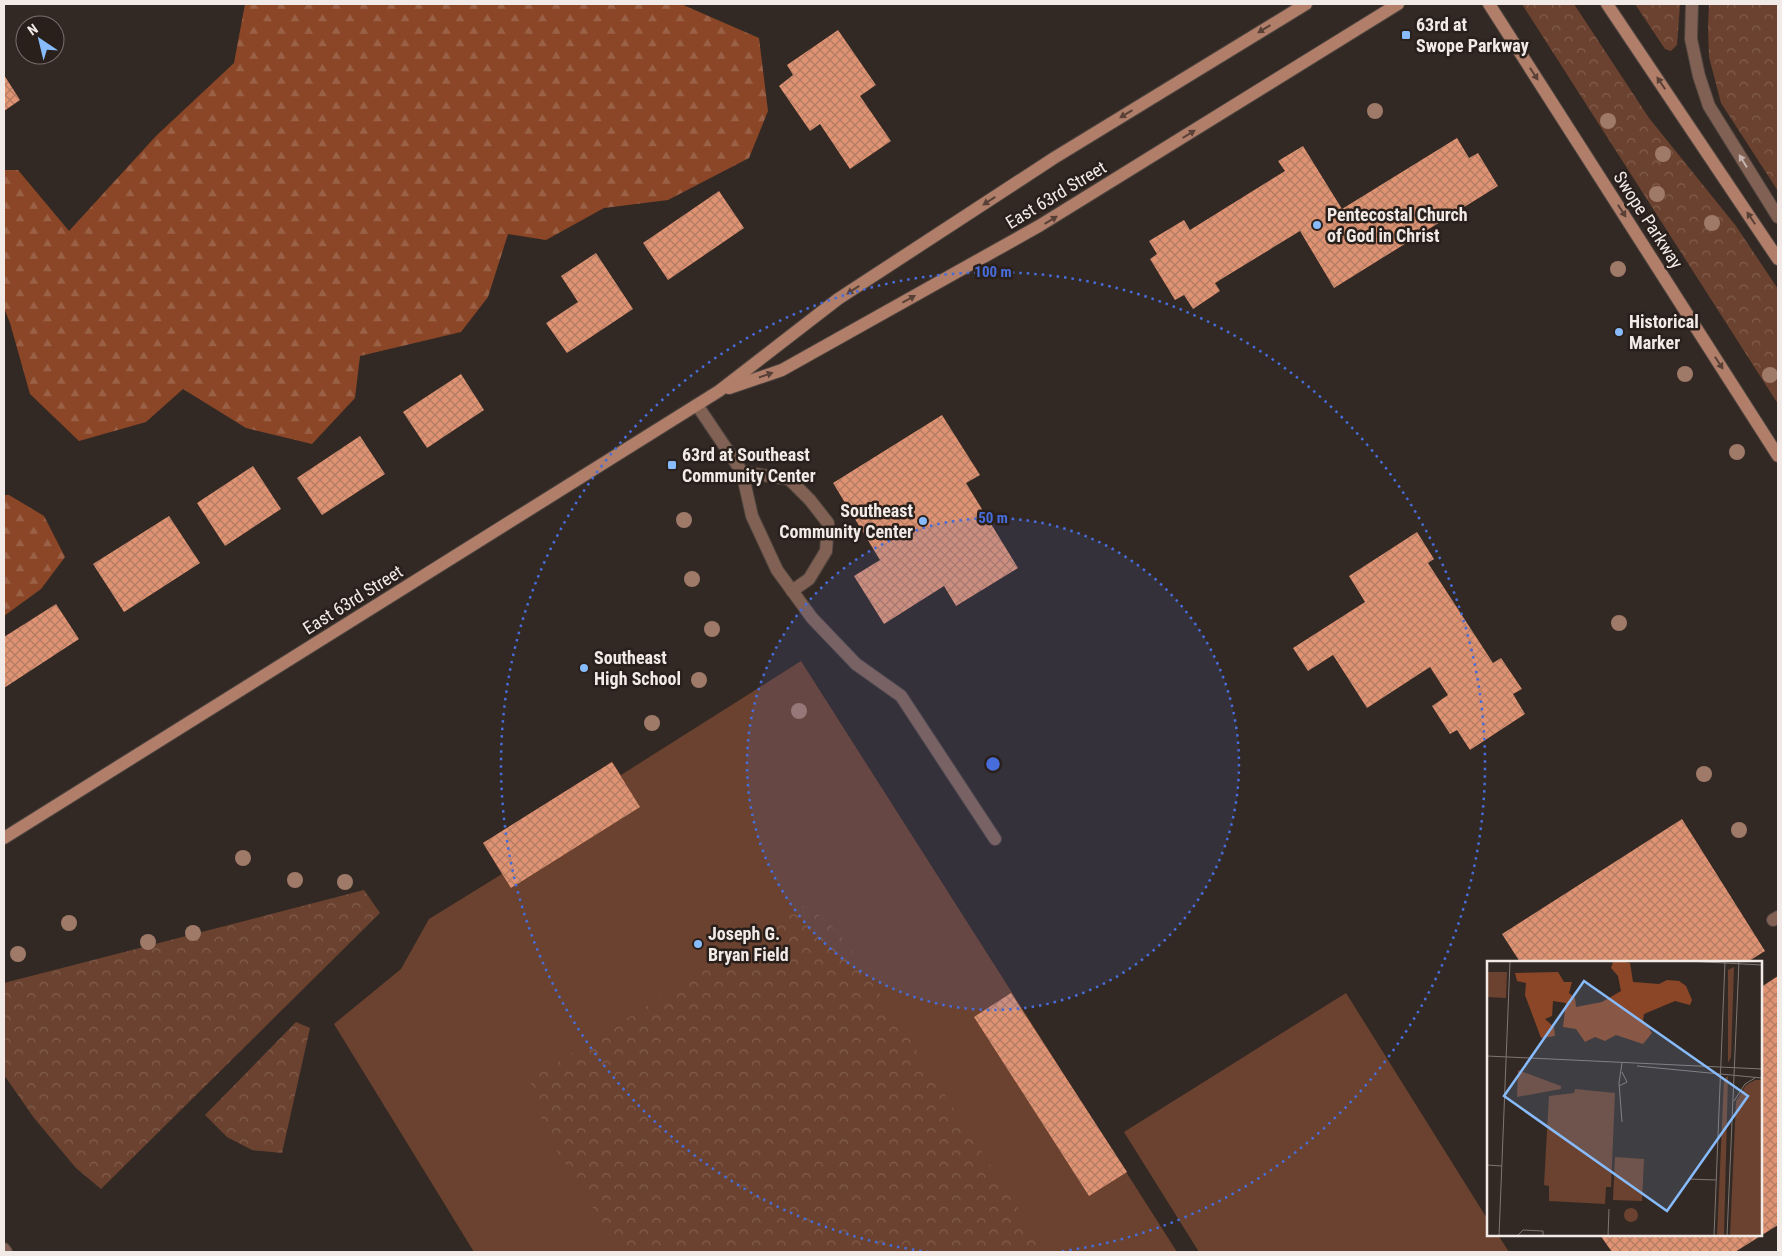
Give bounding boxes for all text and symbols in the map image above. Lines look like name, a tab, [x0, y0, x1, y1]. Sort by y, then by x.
place label: 63rd at Swope Parkway	[1416, 14, 1529, 56]
north arrow	[15, 15, 65, 65]
text: N	[24, 20, 41, 38]
one-way arrow	[1258, 25, 1271, 34]
marker: 63rd at Swope Parkway	[1400, 29, 1412, 41]
one-way arrow	[1530, 68, 1539, 81]
one-way arrow	[1656, 77, 1665, 90]
one-way arrow	[1119, 109, 1132, 119]
one-way arrow	[1182, 130, 1195, 139]
one-way arrow	[1738, 154, 1748, 167]
street label: East 63rd Street	[1002, 156, 1110, 233]
street label: Swope Parkway	[1609, 167, 1688, 273]
one-way arrow	[982, 196, 995, 206]
place label: Pentecostal Church of God in Christ	[1327, 204, 1468, 246]
one-way arrow	[1617, 205, 1626, 218]
one-way arrow	[1746, 212, 1756, 225]
one-way arrow	[1044, 215, 1057, 224]
marker: Pentecostal Church of God in Christ	[1311, 219, 1323, 231]
text: 100 m	[974, 263, 1012, 281]
one-way arrow	[846, 285, 859, 295]
one-way arrow	[901, 295, 916, 303]
place label: Historical Marker	[1629, 311, 1699, 353]
marker: Historical Marker	[1613, 326, 1625, 338]
one-way arrow	[1714, 356, 1723, 370]
one-way arrow	[758, 371, 773, 379]
place label: 63rd at Southeast Community Center	[682, 444, 816, 486]
marker: 63rd at Southeast Community Center	[666, 459, 678, 471]
place label: Southeast Community Center	[779, 500, 913, 542]
text: 50 m	[978, 509, 1008, 527]
marker: Southeast Community Center	[917, 515, 929, 527]
street label: East 63rd Street	[299, 561, 406, 639]
place label: Southeast High School	[594, 647, 681, 689]
marker: Southeast High School	[578, 662, 590, 674]
centre of rings	[984, 755, 1002, 773]
place label: Joseph G. Bryan Field	[708, 923, 789, 965]
marker: Joseph G. Bryan Field	[692, 938, 704, 950]
inset map	[1487, 961, 1762, 1236]

